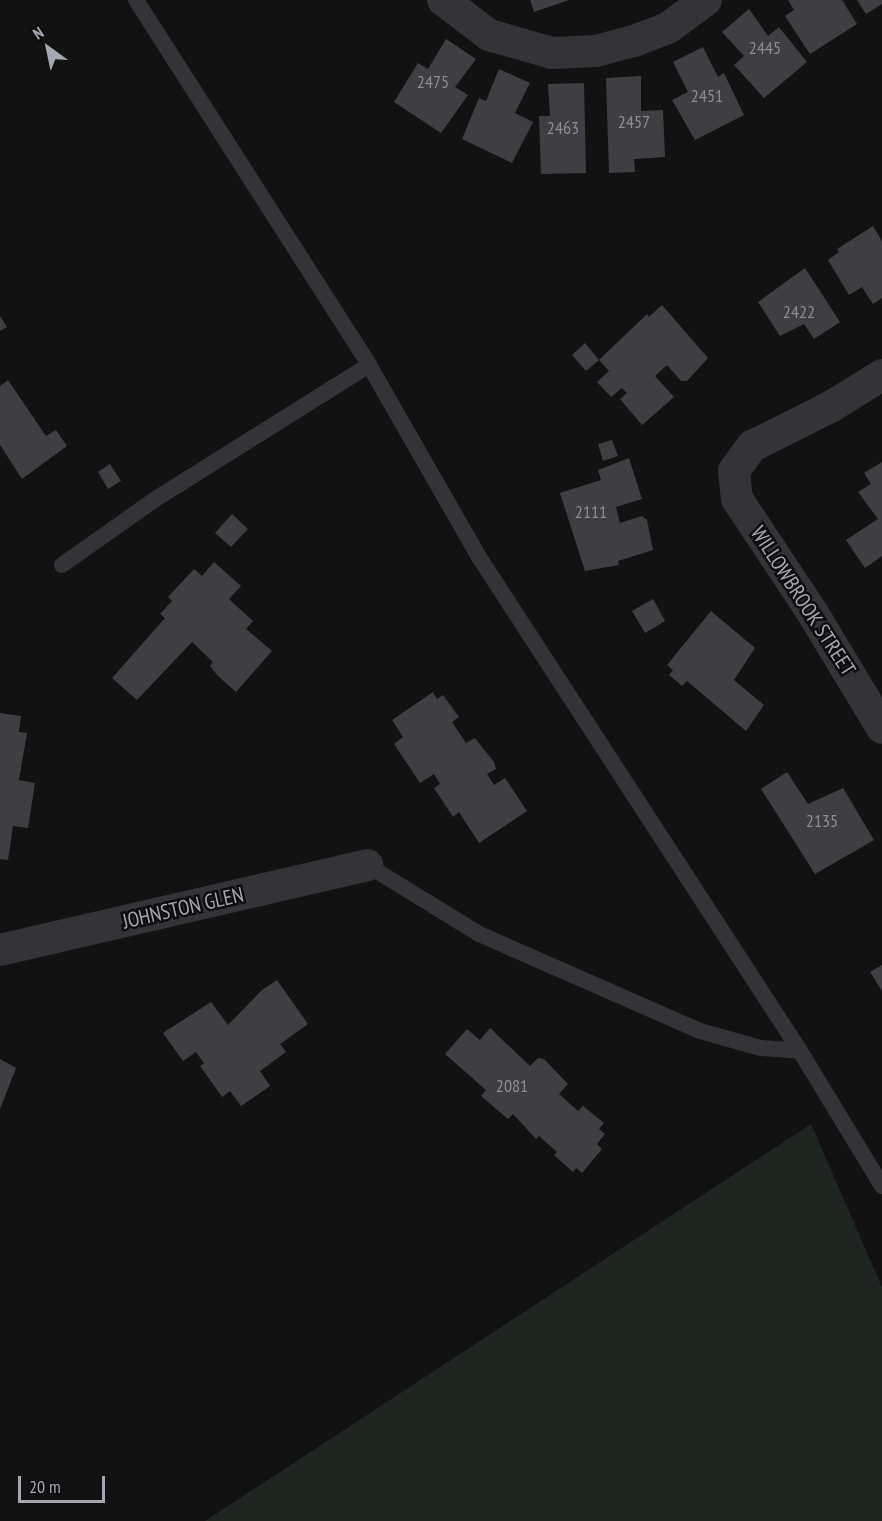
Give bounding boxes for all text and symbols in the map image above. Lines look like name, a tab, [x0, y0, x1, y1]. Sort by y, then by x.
north arrow	[18, 18, 78, 78]
text: N	[29, 22, 47, 44]
house number: 2445	[749, 37, 781, 59]
house number: 2475	[417, 71, 449, 93]
house number: 2451	[691, 85, 723, 107]
house number: 2457	[618, 111, 650, 133]
house number: 2463	[547, 117, 579, 139]
house number: 2422	[783, 301, 815, 323]
house number: 2111	[575, 501, 607, 523]
street label: WILLOWBROOK STREET	[745, 521, 861, 681]
house number: 2135	[806, 810, 838, 832]
street label: JOHNSTON GLEN	[120, 882, 246, 934]
house number: 2081	[496, 1075, 528, 1097]
scale bar	[21, 1464, 108, 1502]
text: 20 m	[29, 1475, 61, 1498]

